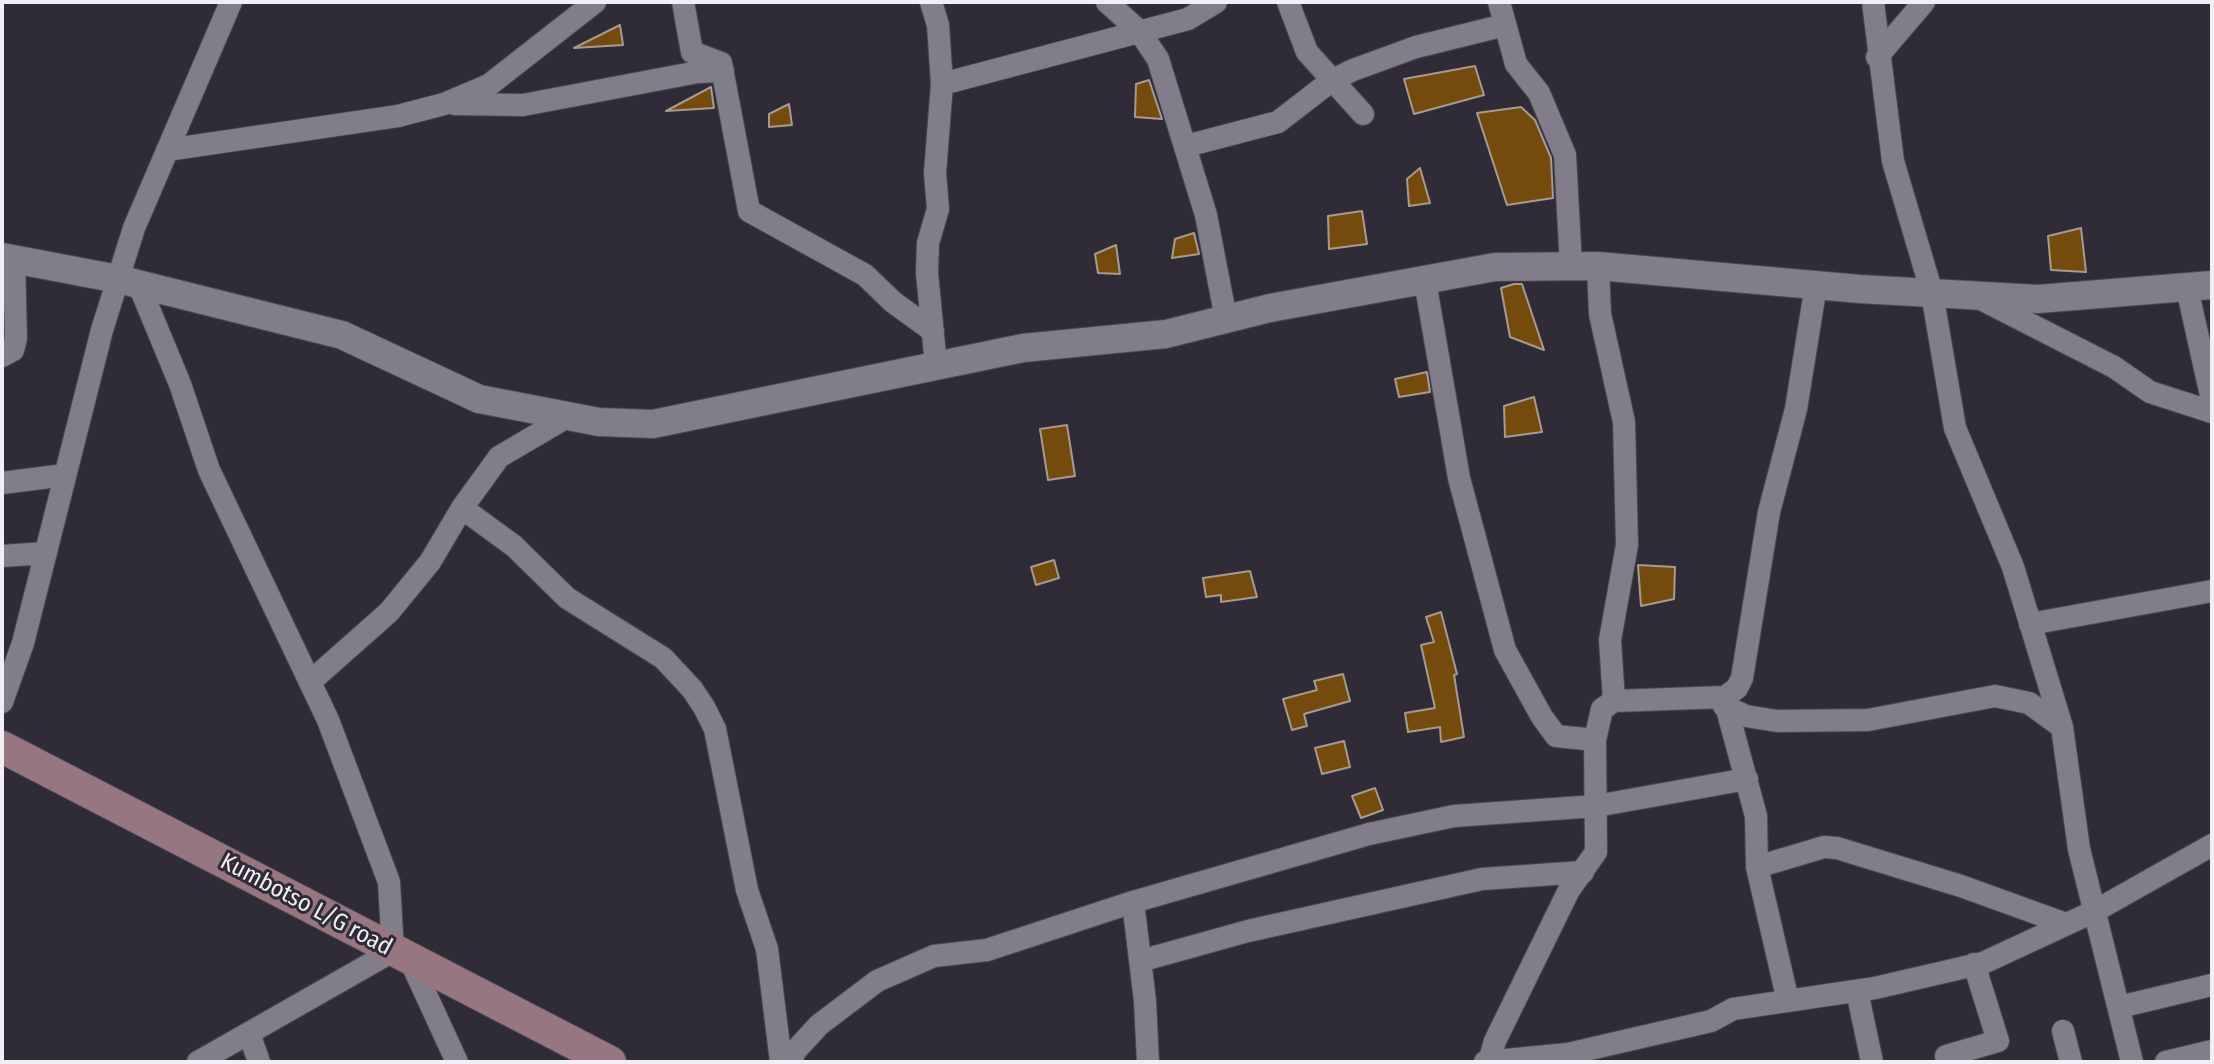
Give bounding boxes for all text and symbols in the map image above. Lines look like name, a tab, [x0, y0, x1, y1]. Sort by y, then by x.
street label: Kumbotso L/G road	[215, 848, 397, 962]

